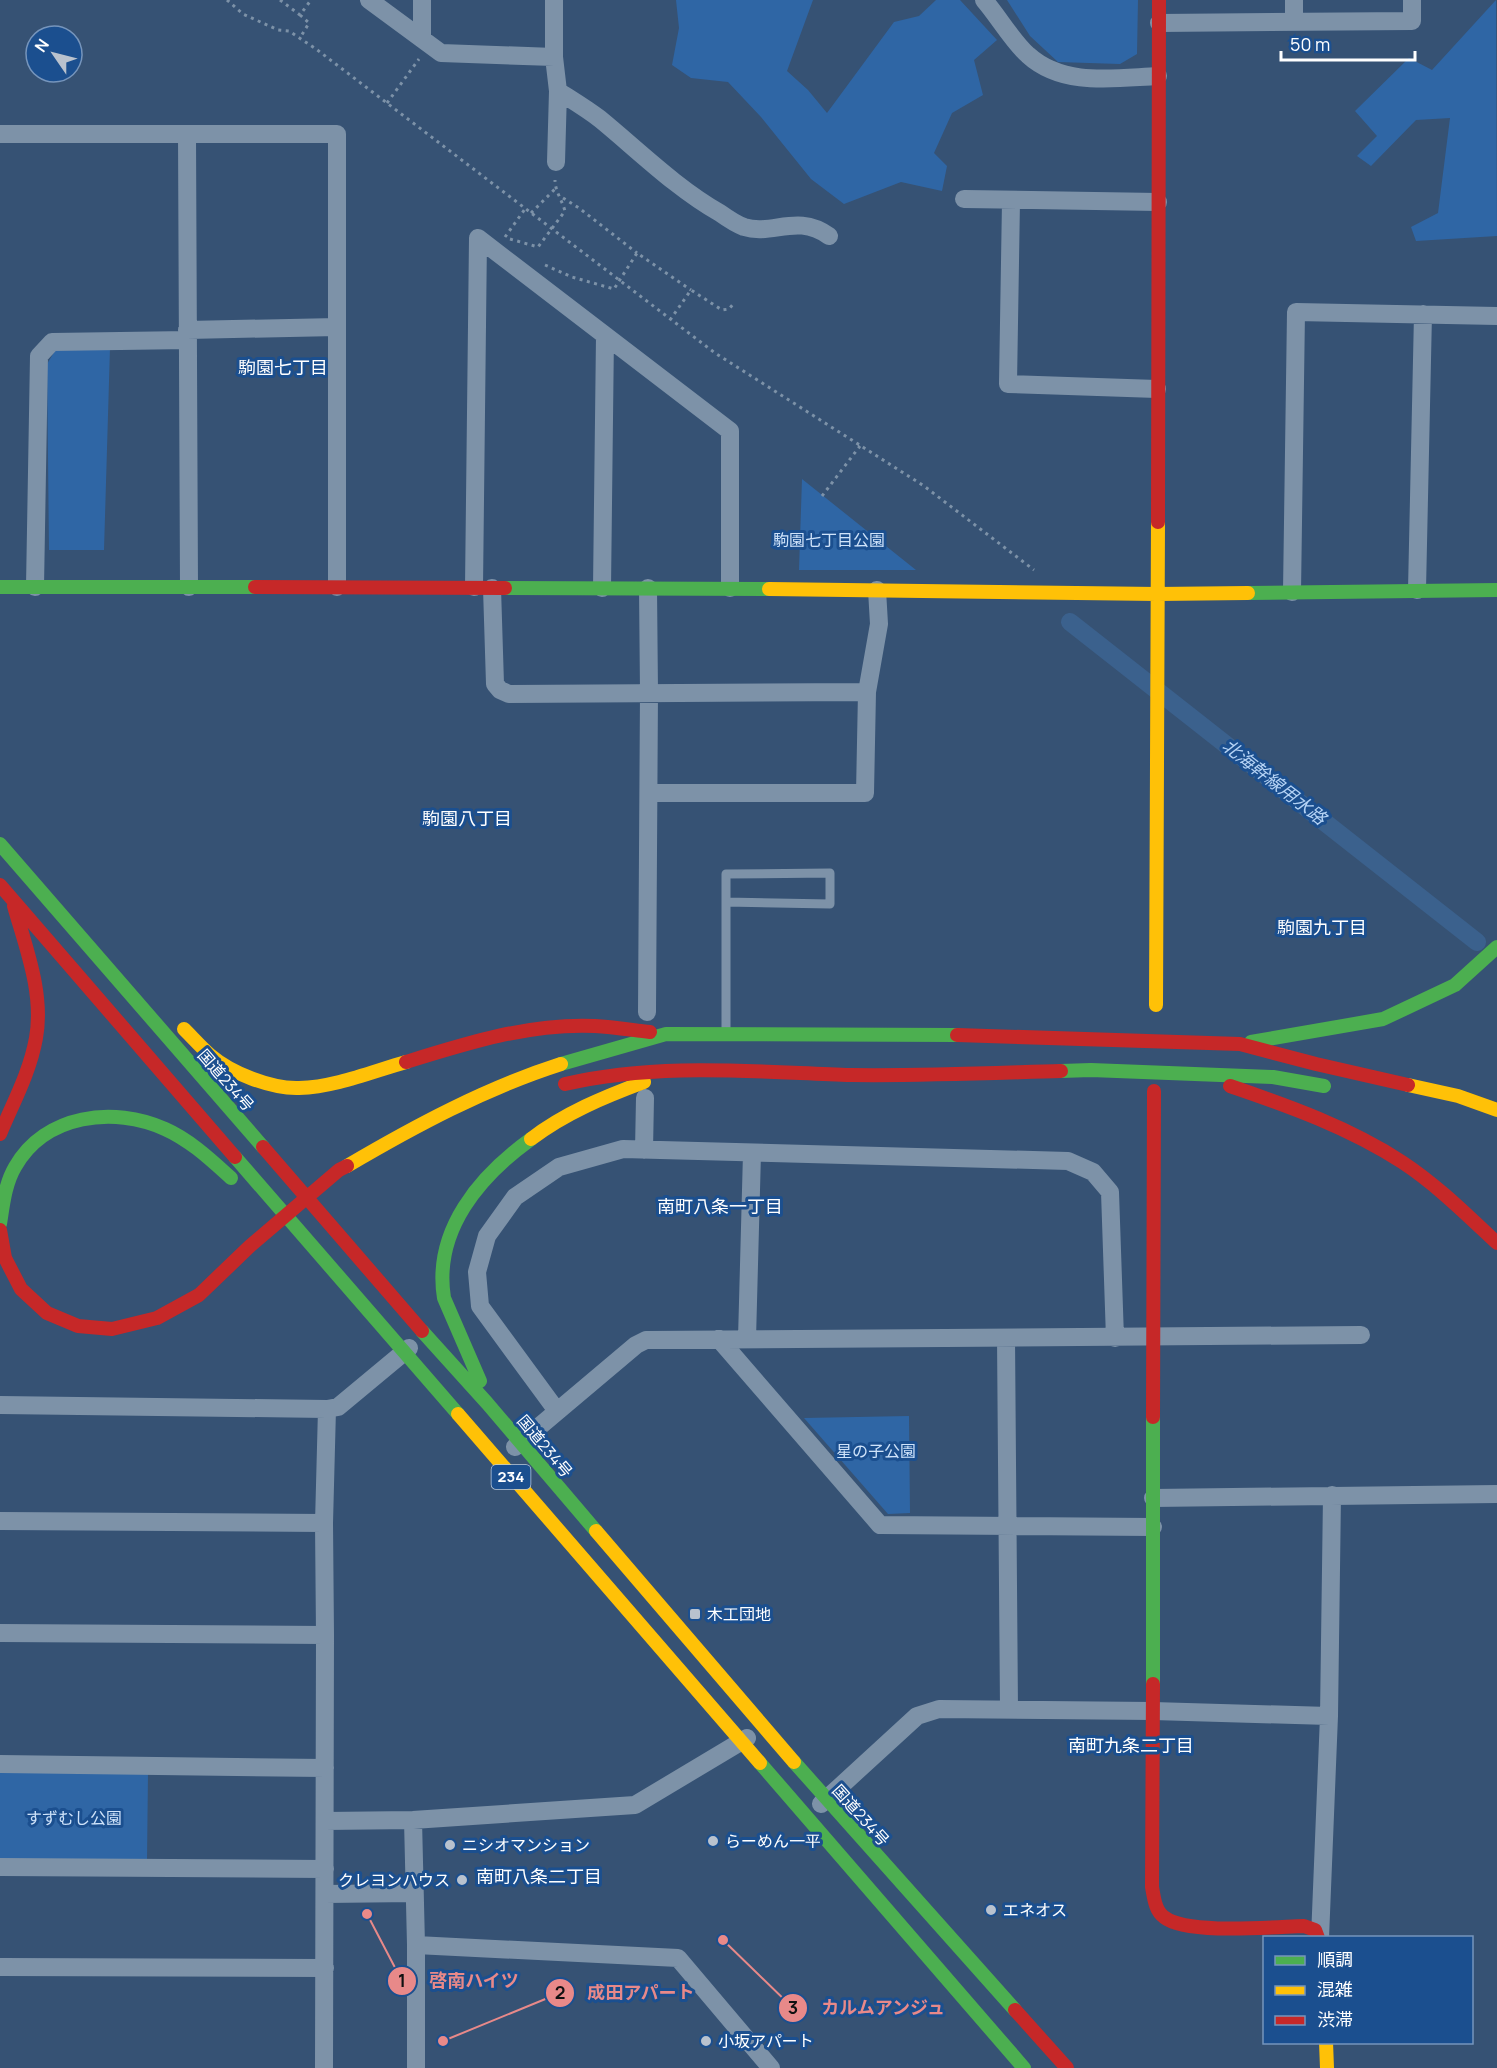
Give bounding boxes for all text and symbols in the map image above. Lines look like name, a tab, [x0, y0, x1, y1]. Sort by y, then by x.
north arrow	[24, 24, 84, 84]
scale bar	[1281, 24, 1414, 62]
text: 50 m	[1290, 32, 1330, 56]
text: N	[29, 34, 54, 56]
district label: 駒園七丁目	[238, 355, 328, 379]
park label: 駒園七丁目公園	[773, 529, 885, 551]
water label: 北海幹線用水路	[1218, 733, 1333, 831]
district label: 駒園八丁目	[422, 806, 512, 830]
district label: 駒園九丁目	[1277, 915, 1367, 939]
street label: 国道234号	[193, 1044, 259, 1116]
district label: 南町八条一丁目	[657, 1194, 783, 1218]
street label: 国道234号	[512, 1410, 578, 1482]
park label: 星の子公園	[836, 1440, 916, 1462]
road number: 234	[492, 1465, 530, 1489]
place label: 木工団地	[707, 1603, 771, 1625]
marker: 木工団地	[688, 1607, 702, 1621]
district label: 南町九条二丁目	[1068, 1733, 1194, 1757]
street label: 国道234号	[828, 1780, 894, 1850]
park label: すずむし公園	[26, 1807, 122, 1829]
place label: らーめん一平	[725, 1830, 821, 1852]
place label: ニシオマンション	[462, 1834, 590, 1856]
marker: らーめん一平	[706, 1834, 720, 1848]
marker: ニシオマンション	[443, 1838, 457, 1852]
district label: 南町八条二丁目	[476, 1864, 602, 1888]
place label: クレヨンハウス	[338, 1869, 450, 1891]
marker: クレヨンハウス	[455, 1873, 469, 1887]
place label: エネオス	[1003, 1899, 1067, 1921]
marker: エネオス	[984, 1903, 998, 1917]
legend	[1263, 1936, 1473, 2044]
text: 順調	[1317, 1947, 1353, 1971]
callout: 啓南ハイツ	[387, 1963, 531, 1999]
text: 1	[398, 1968, 406, 1992]
text: 啓南ハイツ	[429, 1968, 519, 1992]
callout: 成田アパート	[545, 1975, 707, 2011]
text: 混雑	[1317, 1977, 1353, 2001]
text: 2	[555, 1980, 565, 2004]
text: 成田アパート	[587, 1980, 695, 2004]
callout: カルムアンジュ	[778, 1990, 958, 2026]
text: 3	[788, 1995, 798, 2019]
text: カルムアンジュ	[821, 1995, 945, 2019]
text: 渋滞	[1317, 2007, 1353, 2031]
place label: 小坂アパート	[718, 2030, 814, 2052]
marker: 小坂アパート	[699, 2034, 713, 2048]

